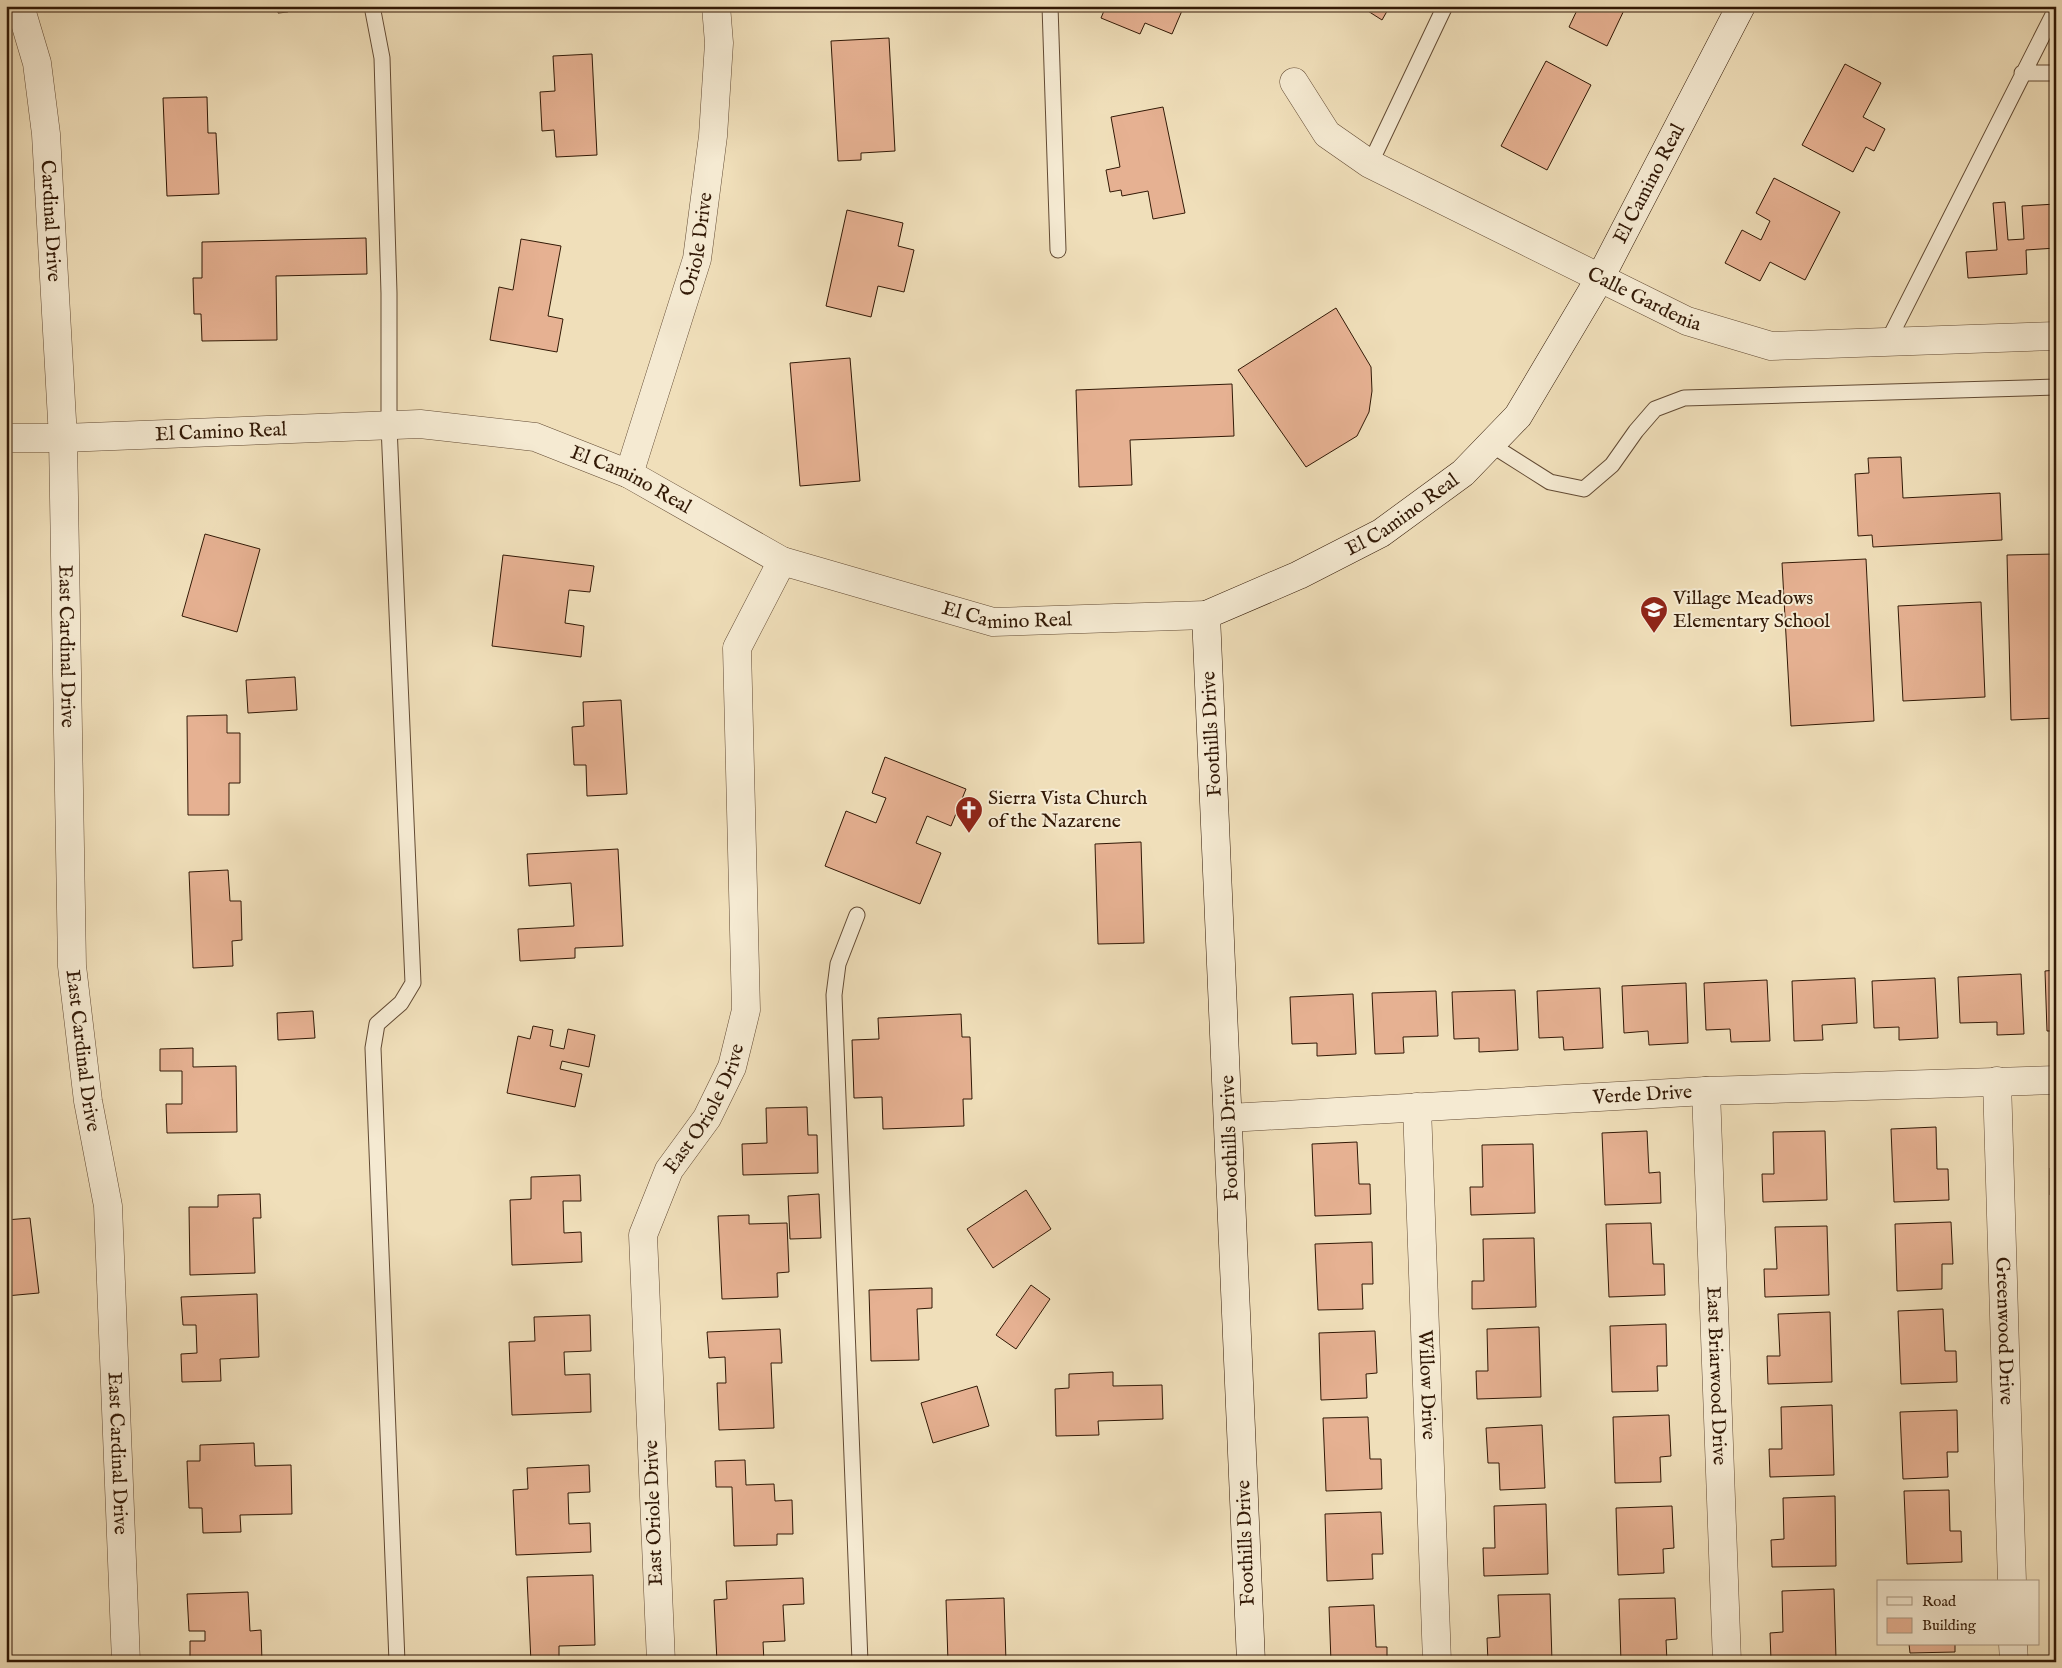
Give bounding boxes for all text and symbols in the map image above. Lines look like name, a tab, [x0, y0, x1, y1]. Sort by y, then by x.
street label: El Camino Real	[1608, 119, 1691, 248]
street label: Cardinal Drive	[35, 159, 67, 282]
street label: Oriole Drive	[674, 191, 718, 299]
street label: Calle Gardenia	[1583, 261, 1704, 337]
street label: El Camino Real	[155, 417, 288, 447]
street label: El Camino Real	[567, 440, 696, 520]
street label: El Camino Real	[1341, 467, 1464, 562]
street label: East Cardinal Drive	[53, 565, 80, 728]
place label: Village Meadows Elementary School	[1672, 586, 1831, 634]
street label: El Camino Real	[939, 595, 1073, 635]
school or university icon: Village Meadows Elementary School	[1639, 595, 1669, 634]
street label: Foothills Drive	[1196, 670, 1228, 798]
place label: Sierra Vista Church of the Nazarene	[988, 786, 1148, 834]
church icon: Sierra Vista Church of the Nazarene	[954, 795, 984, 834]
street label: East Cardinal Drive	[60, 968, 106, 1134]
street label: East Oriole Drive	[658, 1041, 750, 1179]
street label: Foothills Drive	[1215, 1075, 1245, 1201]
street label: Verde Drive	[1591, 1079, 1693, 1110]
street label: Greenwood Drive	[1990, 1256, 2019, 1405]
street label: East Briarwood Drive	[1701, 1286, 1732, 1466]
street label: Willow Drive	[1413, 1329, 1441, 1440]
street label: East Cardinal Drive	[102, 1371, 133, 1535]
street label: East Oriole Drive	[639, 1440, 669, 1586]
street label: Foothills Drive	[1231, 1480, 1261, 1606]
legend	[1877, 1580, 2040, 1646]
text: Road	[1922, 1592, 1957, 1611]
text: Building	[1922, 1616, 1977, 1635]

